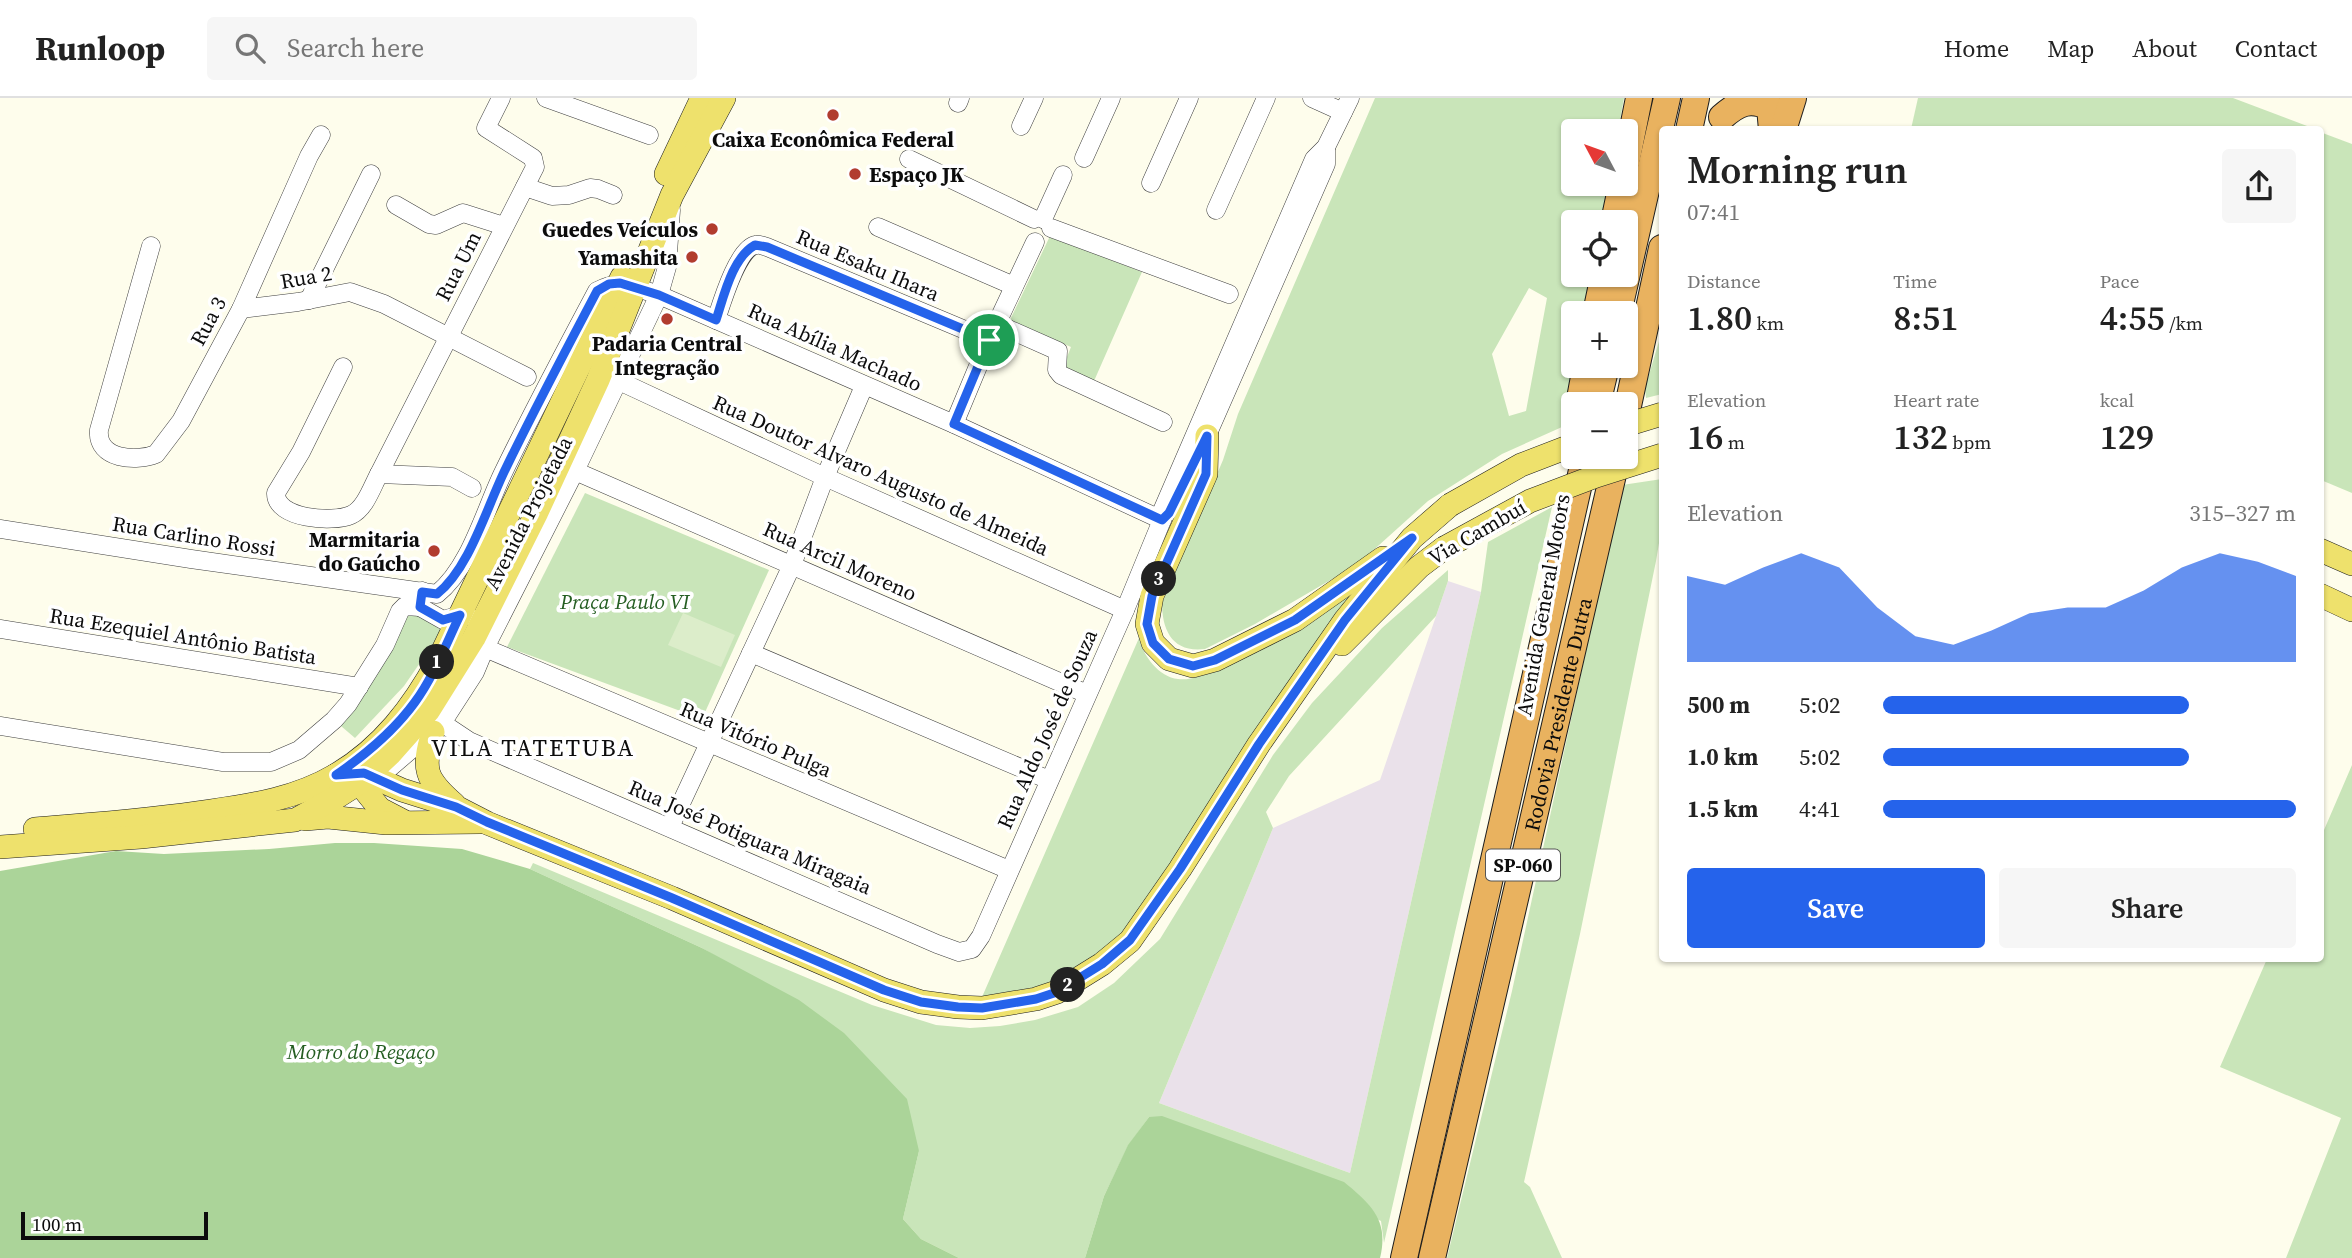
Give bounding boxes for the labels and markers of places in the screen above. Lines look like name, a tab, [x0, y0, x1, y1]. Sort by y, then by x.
marker: Caixa Econômica Federal	[825, 107, 841, 123]
place label: Caixa Econômica Federal	[712, 125, 954, 154]
place label: Espaço JK	[869, 160, 965, 189]
marker: Espaço JK	[847, 166, 863, 182]
place label: Guedes Veículos	[542, 215, 698, 244]
marker: Guedes Veículos	[704, 221, 720, 237]
place label: Yamashita	[578, 243, 679, 272]
marker: Yamashita	[684, 249, 700, 265]
pin	[959, 310, 1019, 370]
marker: Padaria Central Integração	[659, 311, 675, 327]
place label: Padaria Central Integração	[592, 329, 743, 382]
place label: Marmitaria do Gaúcho	[309, 525, 421, 578]
marker: Marmitaria do Gaúcho	[426, 543, 442, 559]
pin: 3	[1142, 561, 1176, 596]
pin: 1	[420, 644, 454, 680]
pin: 2	[1050, 968, 1086, 1002]

